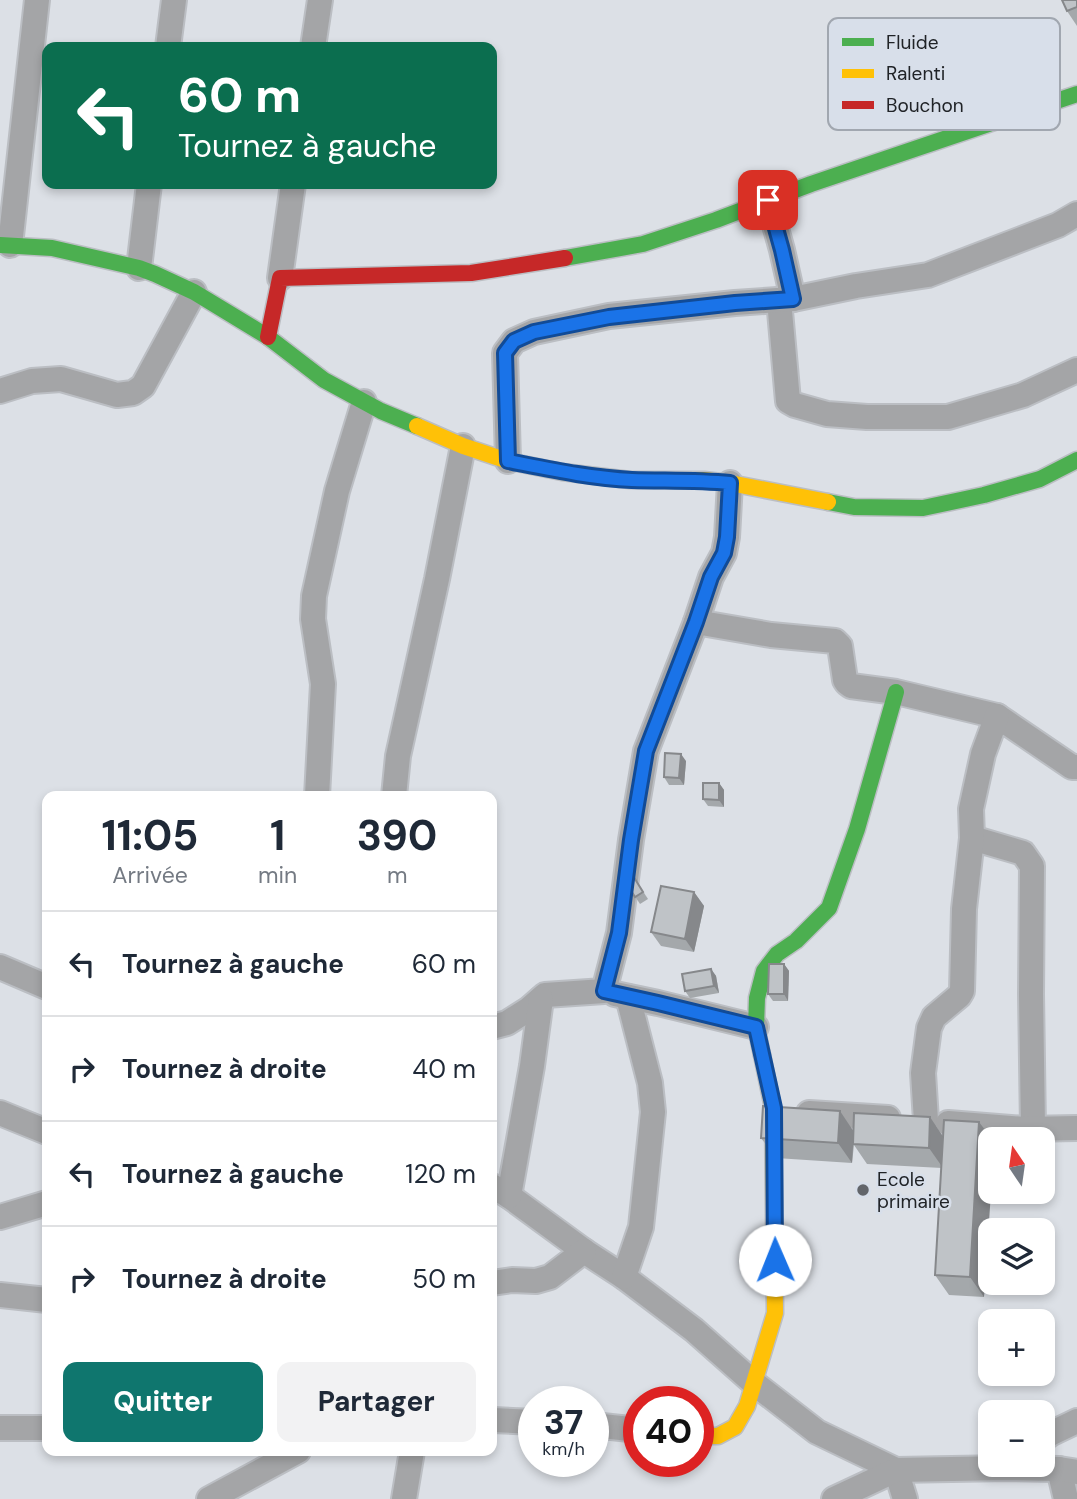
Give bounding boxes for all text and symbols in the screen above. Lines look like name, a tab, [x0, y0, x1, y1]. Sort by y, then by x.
legend	[828, 18, 1060, 130]
text: Fluide	[886, 30, 939, 55]
text: Ralenti	[886, 61, 945, 86]
text: 60 m	[178, 63, 301, 127]
icon: left	[63, 70, 154, 161]
text: Bouchon	[886, 93, 964, 118]
text: Tournez à gauche	[178, 125, 436, 167]
pin	[738, 170, 798, 230]
icon: arrive	[749, 181, 787, 219]
text: 11:05	[102, 808, 199, 863]
text: 1	[270, 808, 285, 863]
text: 390	[357, 808, 437, 863]
text: Arrivée	[112, 860, 188, 890]
text: min	[258, 860, 297, 890]
text: m	[387, 860, 407, 890]
icon: left	[63, 945, 101, 983]
text: Tournez à gauche	[122, 947, 344, 981]
text: 60 m	[412, 947, 476, 981]
icon: right	[63, 1050, 101, 1088]
text: Tournez à droite	[122, 1052, 327, 1086]
text: 40 m	[412, 1052, 476, 1086]
north arrow	[978, 1127, 1055, 1204]
map controls	[978, 1127, 1055, 1477]
icon: left	[63, 1155, 101, 1193]
text: Tournez à gauche	[122, 1157, 344, 1191]
text: 120 m	[405, 1157, 476, 1191]
place label: Ecole primaire	[877, 1167, 950, 1214]
marker: Ecole primaire	[855, 1182, 871, 1198]
button: layers	[978, 1218, 1055, 1295]
position arrow	[738, 1223, 812, 1297]
icon: right	[63, 1260, 101, 1298]
text: Tournez à droite	[122, 1262, 327, 1296]
text: 50 m	[412, 1262, 476, 1296]
button: +	[978, 1309, 1055, 1386]
button: Quitter	[63, 1362, 263, 1442]
button: Partager	[277, 1362, 476, 1442]
speed limit sign: 40	[623, 1386, 714, 1477]
text: 37	[544, 1399, 583, 1445]
button: −	[978, 1400, 1055, 1477]
text: km/h	[542, 1437, 585, 1461]

